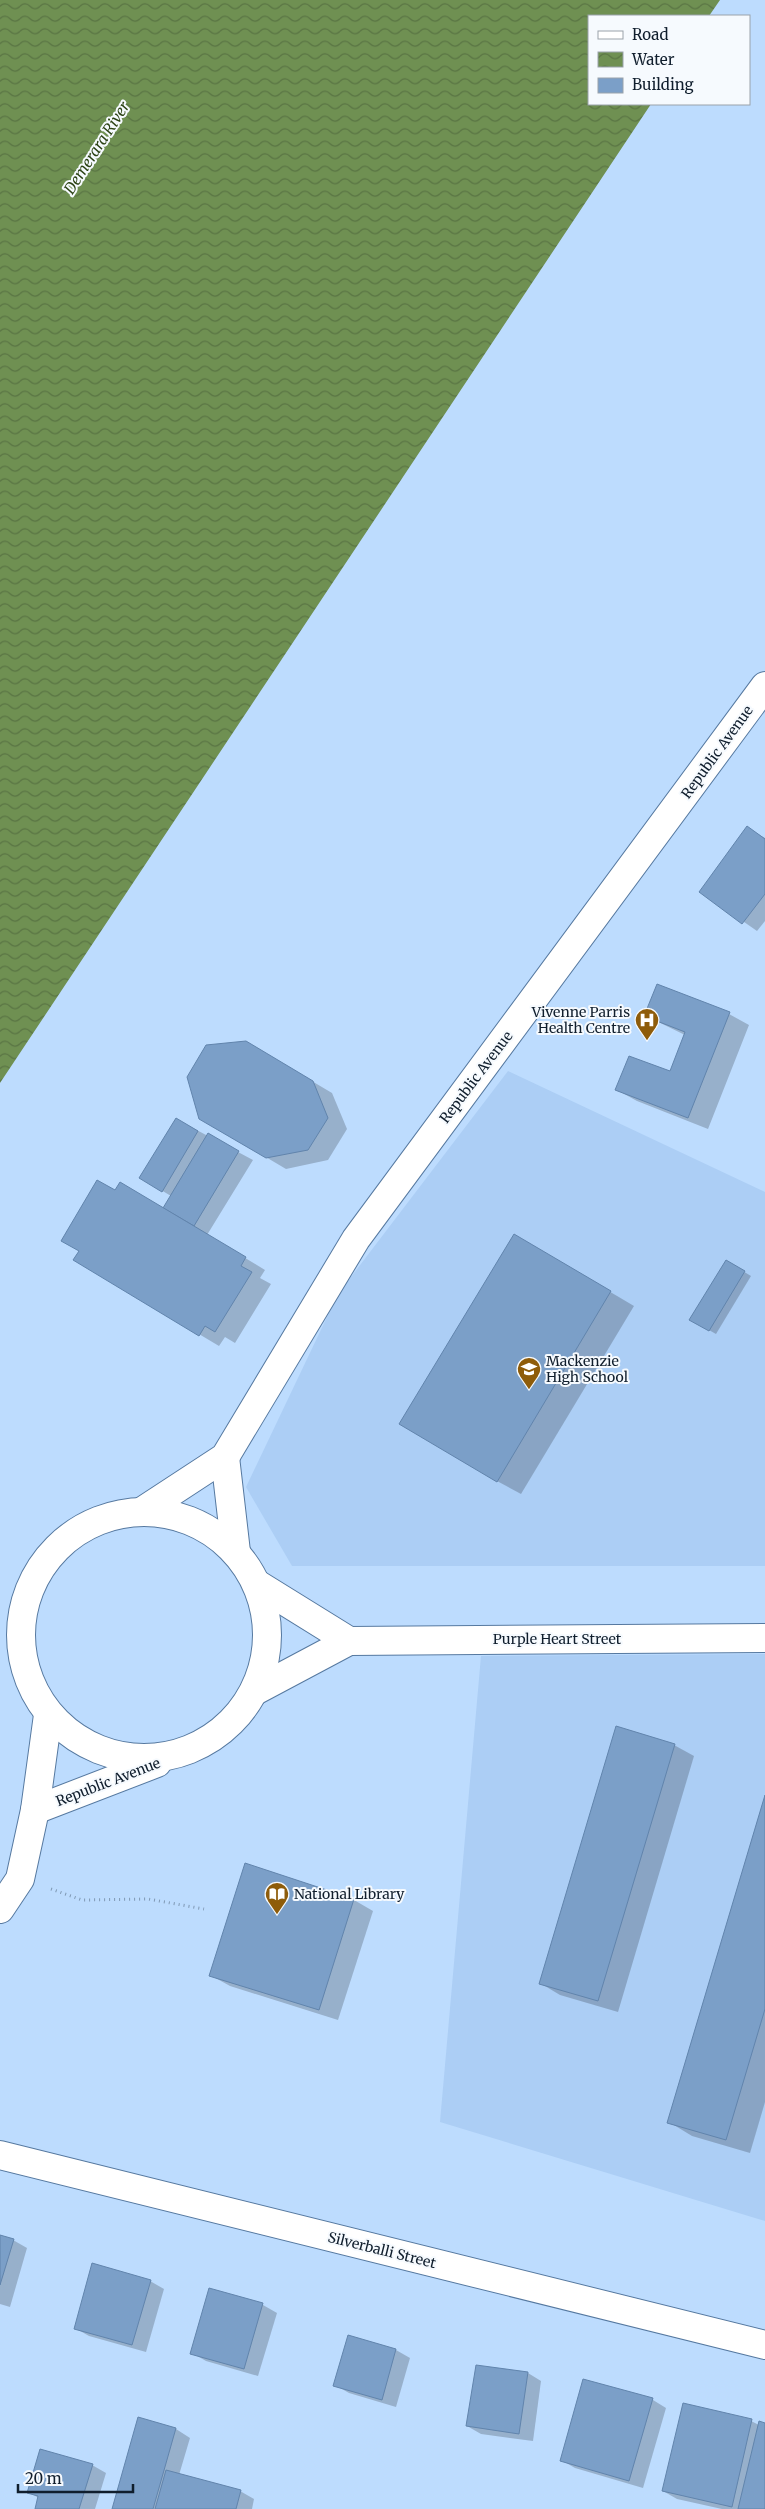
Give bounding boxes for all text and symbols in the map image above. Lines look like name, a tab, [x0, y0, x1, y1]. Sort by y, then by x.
legend	[588, 15, 750, 105]
text: Road	[632, 25, 668, 44]
text: Water	[631, 50, 675, 69]
text: Building	[632, 75, 694, 94]
water label: Demerara River	[59, 97, 134, 198]
street label: Republic Avenue	[677, 702, 757, 802]
place label: Vivenne Parris Health Centre	[531, 1003, 630, 1037]
hospital icon: Vivenne Parris Health Centre	[634, 1007, 660, 1041]
street label: Republic Avenue	[436, 1027, 516, 1127]
place label: Mackenzie High School	[546, 1352, 629, 1386]
school or university icon: Mackenzie High School	[516, 1356, 542, 1390]
street label: Purple Heart Street	[493, 1630, 622, 1648]
street label: Republic Avenue	[53, 1754, 163, 1810]
library icon: National Library	[264, 1881, 290, 1915]
place label: National Library	[294, 1885, 405, 1903]
street label: Silverballi Street	[326, 2228, 438, 2272]
scale bar	[18, 2462, 132, 2494]
text: 20 m	[25, 2469, 62, 2488]

